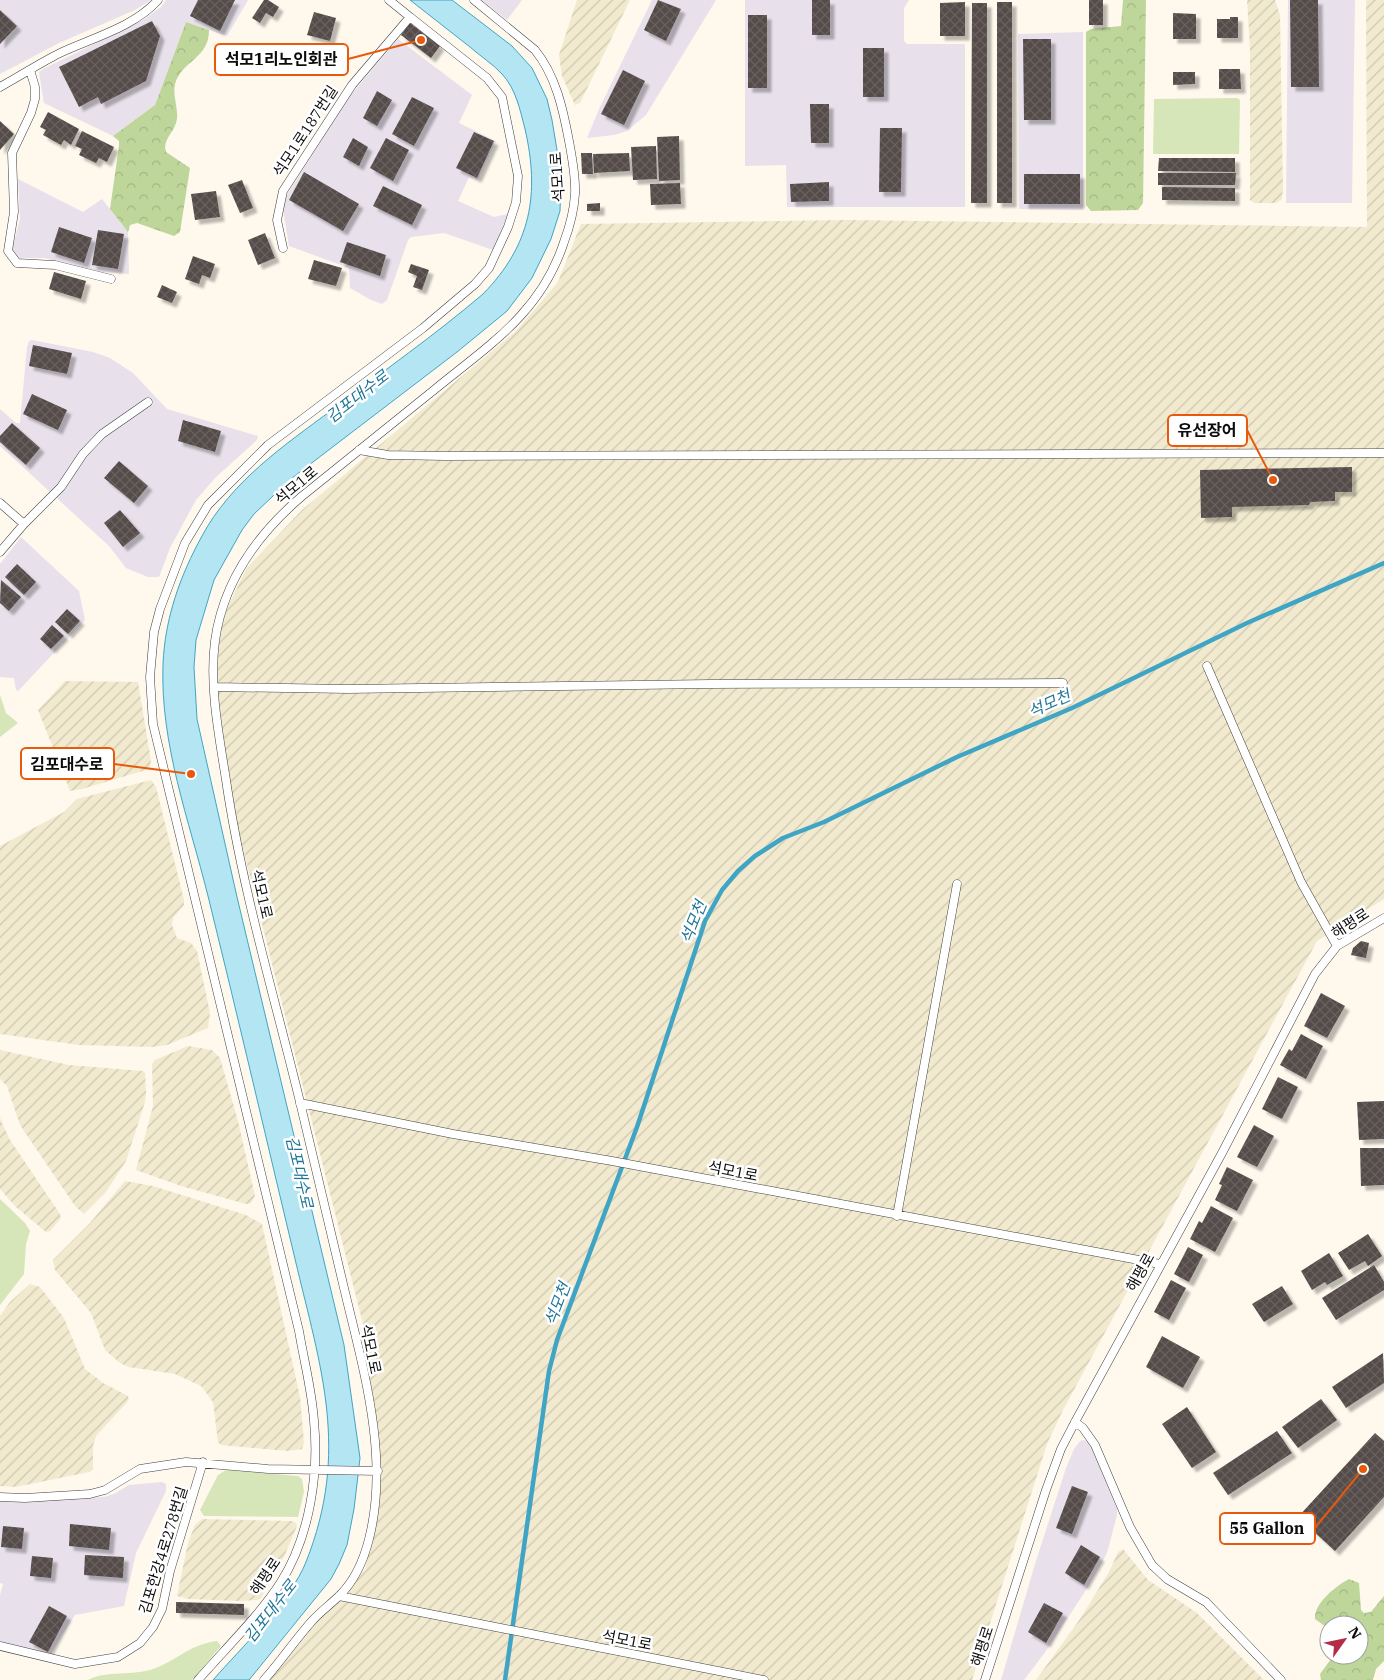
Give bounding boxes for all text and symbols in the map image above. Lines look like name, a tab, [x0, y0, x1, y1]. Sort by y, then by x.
callout: 석모1리노인회관	[215, 44, 348, 75]
text: 석모1리노인회관	[225, 49, 338, 69]
street label: 석모1로187번길	[268, 82, 342, 180]
street label: 석모1로	[546, 151, 568, 203]
water label: 김포대수로	[322, 365, 393, 427]
callout: 유선장어	[1168, 415, 1247, 446]
text: 유선장어	[1178, 420, 1236, 440]
street label: 석모1로	[271, 462, 321, 508]
water label: 석모천	[1025, 684, 1075, 721]
callout: 김포대수로	[21, 748, 114, 779]
text: 김포대수로	[30, 754, 104, 774]
street label: 석모1로	[247, 867, 277, 921]
water label: 석모천	[675, 896, 711, 946]
street label: 해평로	[1327, 904, 1373, 942]
water label: 김포대수로	[282, 1134, 318, 1211]
street label: 석모1로	[706, 1157, 760, 1185]
street label: 해평로	[1122, 1249, 1158, 1295]
water label: 석모천	[540, 1278, 575, 1328]
street label: 석모1로	[356, 1322, 386, 1376]
street label: 김포한강4로278번길	[135, 1484, 191, 1616]
callout: 55 Gallon	[1220, 1513, 1315, 1544]
text: 55 Gallon	[1230, 1518, 1305, 1538]
street label: 해평로	[246, 1554, 284, 1598]
water label: 김포대수로	[239, 1575, 301, 1646]
north arrow	[1319, 1615, 1369, 1665]
street label: 해평로	[967, 1623, 997, 1669]
text: N	[1344, 1623, 1365, 1642]
street label: 석모1로	[600, 1626, 654, 1654]

